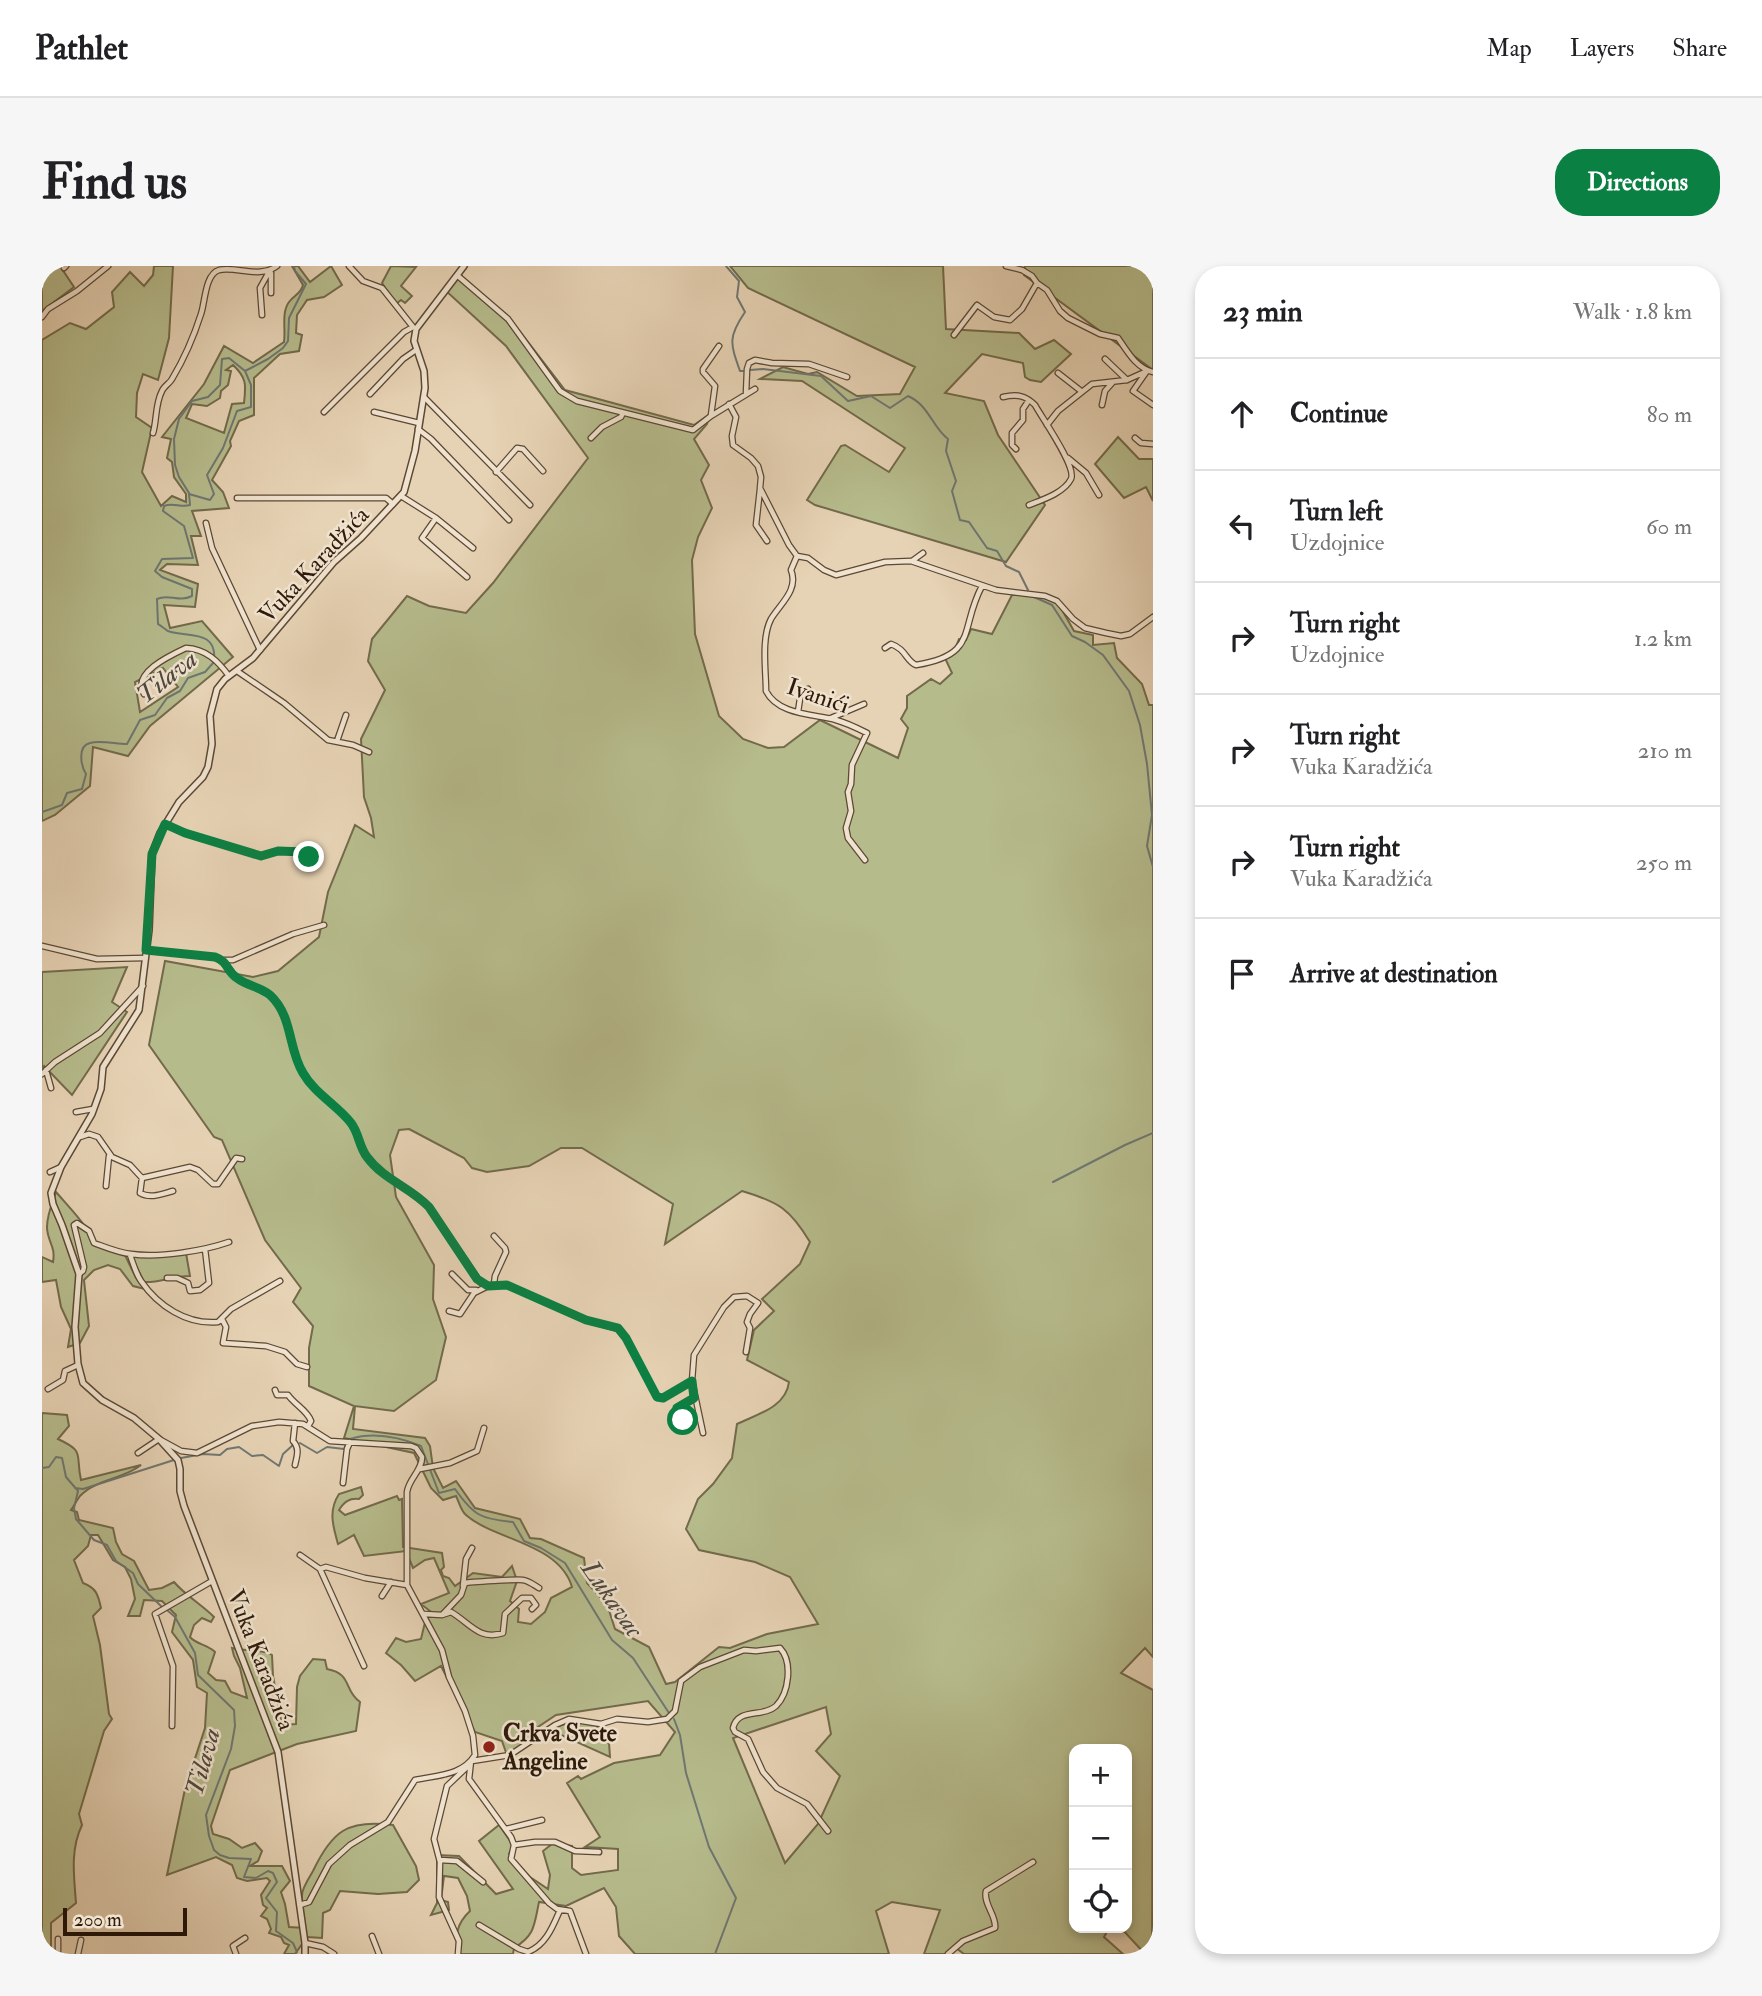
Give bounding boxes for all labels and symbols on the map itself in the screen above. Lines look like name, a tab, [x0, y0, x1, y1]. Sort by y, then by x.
street label: Vuka Karadžića	[252, 499, 377, 630]
water label: Tilava	[130, 643, 204, 711]
street label: Ivanići	[783, 671, 853, 721]
route end	[293, 841, 324, 872]
route start	[667, 1404, 698, 1435]
water label: Lukavac	[573, 1553, 651, 1645]
street label: Vuka Karadžića	[220, 1585, 303, 1736]
place label: Crkva Svete Angeline	[502, 1718, 617, 1777]
water label: Tilava	[178, 1725, 228, 1799]
marker: Crkva Svete Angeline	[481, 1739, 497, 1755]
scale bar	[63, 1905, 187, 1937]

